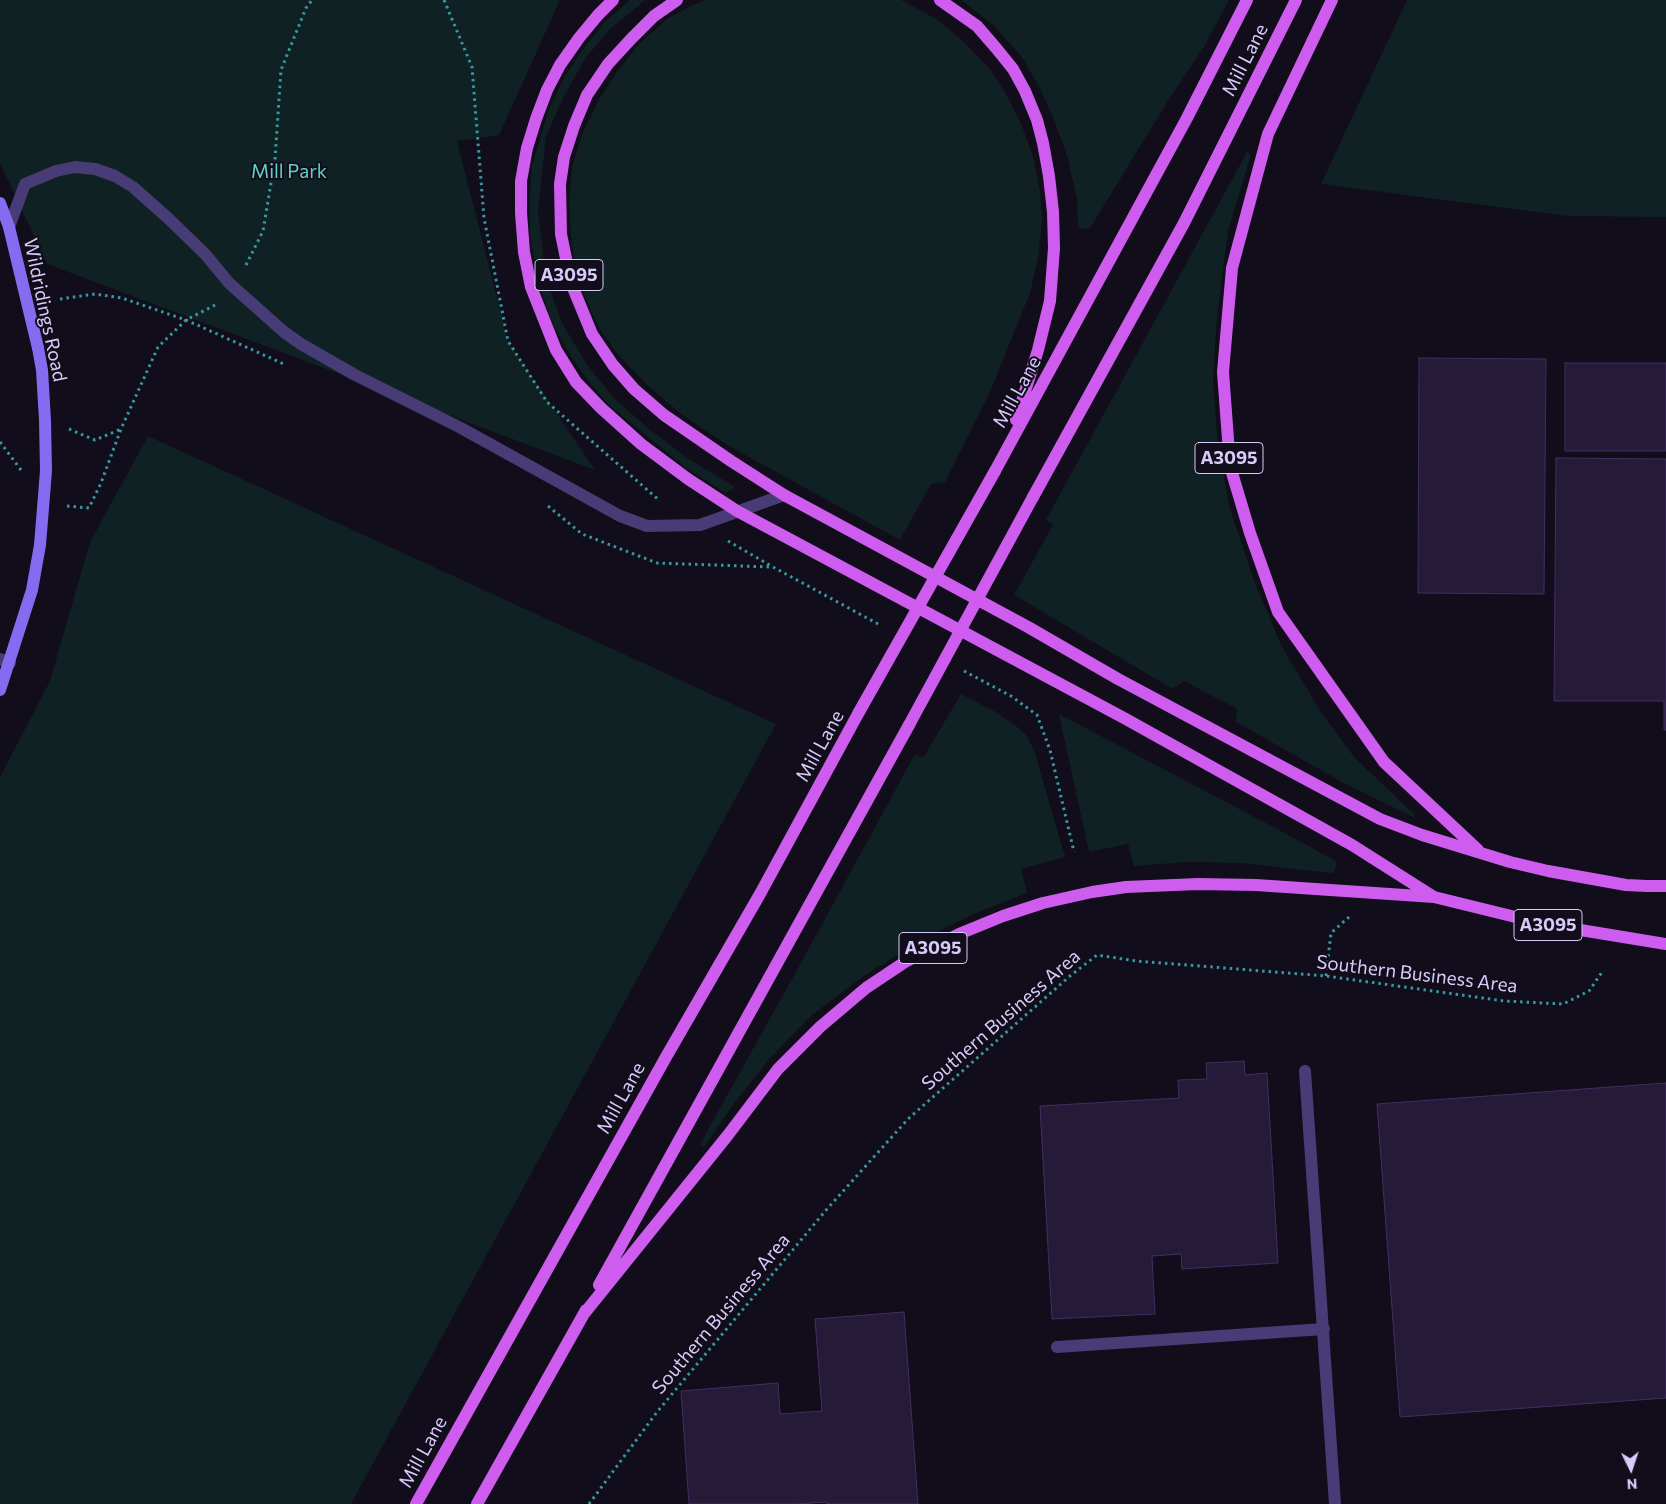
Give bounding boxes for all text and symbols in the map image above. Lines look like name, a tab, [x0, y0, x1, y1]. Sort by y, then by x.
street label: Mill Lane	[1217, 20, 1273, 100]
park label: Mill Park	[251, 161, 327, 183]
street label: Wildridings Road	[19, 236, 71, 384]
road number: A3095	[535, 260, 603, 290]
street label: Mill Lane	[988, 352, 1046, 432]
road number: A3095	[1195, 442, 1263, 473]
street label: Mill Lane	[791, 706, 849, 786]
road number: A3095	[1514, 910, 1582, 940]
road number: A3095	[899, 932, 967, 964]
street label: Southern Business Area	[917, 945, 1085, 1095]
street label: Southern Business Area	[1315, 950, 1519, 998]
street label: Mill Lane	[592, 1058, 650, 1138]
street label: Southern Business Area	[647, 1229, 795, 1399]
street label: Mill Lane	[394, 1412, 452, 1492]
north arrow	[1606, 1444, 1656, 1494]
text: N	[1626, 1476, 1638, 1493]

